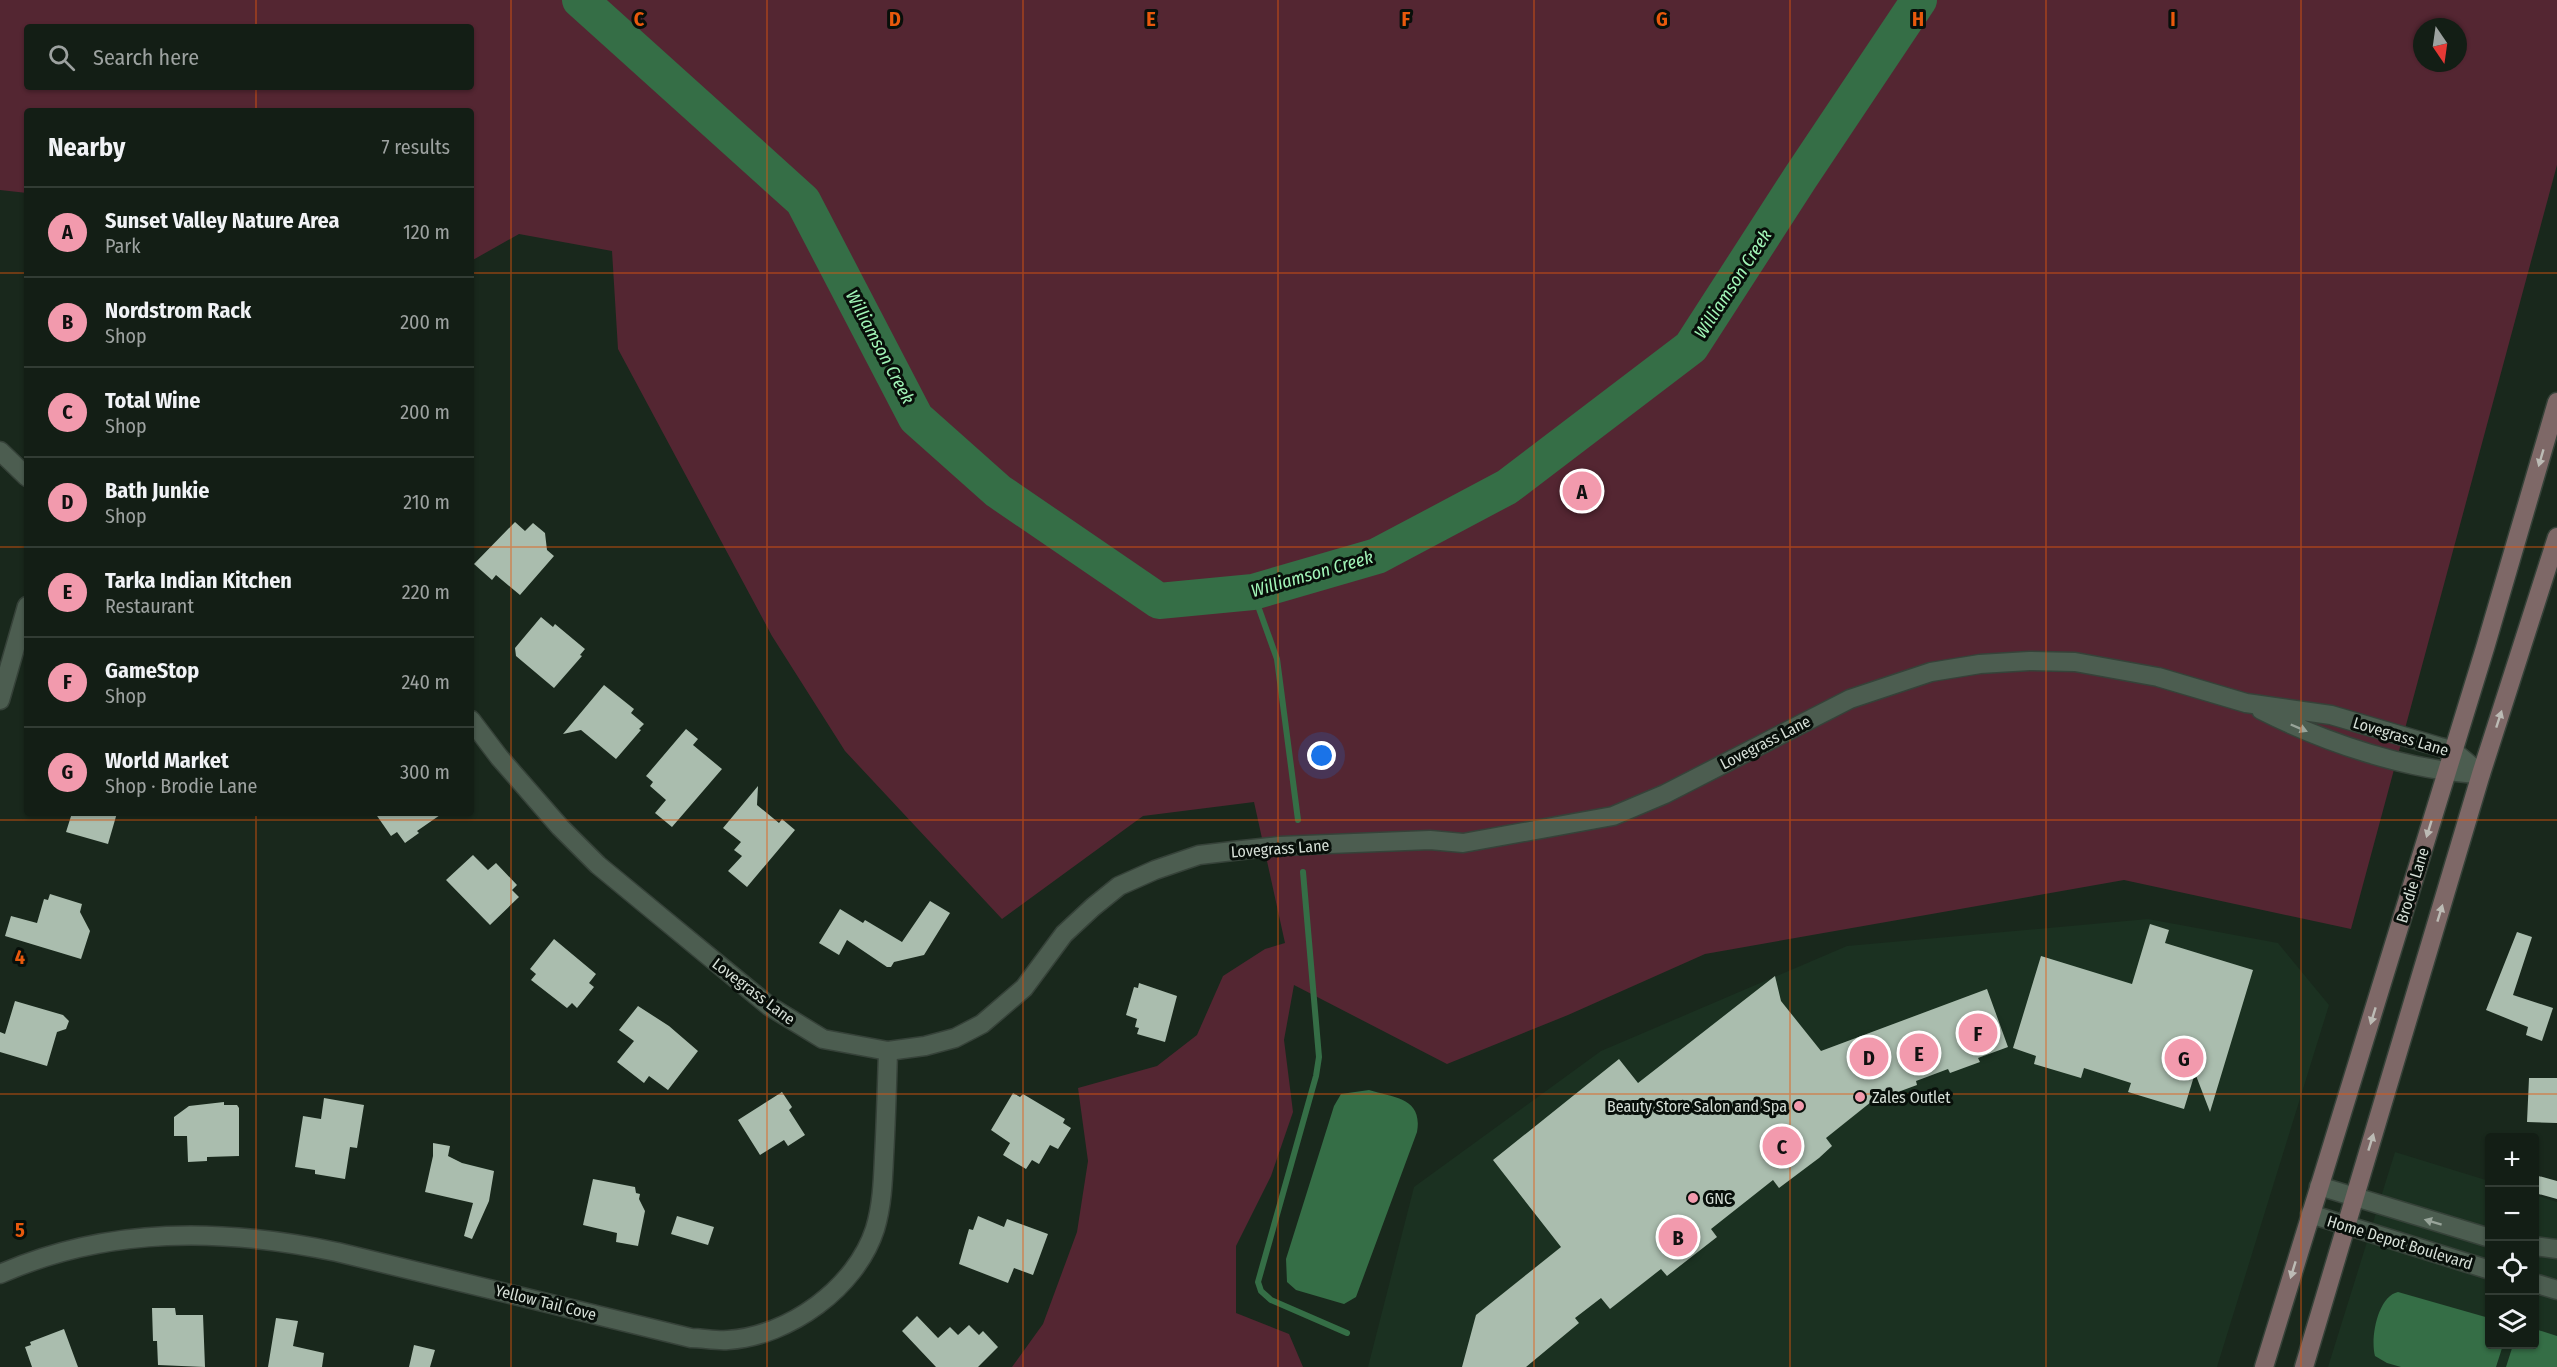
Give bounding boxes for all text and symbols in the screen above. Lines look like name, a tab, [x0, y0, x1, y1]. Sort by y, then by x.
text: C	[634, 7, 645, 31]
text: D	[889, 7, 901, 31]
text: E	[1146, 7, 1156, 31]
text: F	[1402, 7, 1411, 31]
text: G	[1656, 7, 1668, 31]
text: H	[1912, 7, 1924, 31]
text: I	[2170, 7, 2176, 31]
north arrow	[2413, 18, 2467, 72]
search box	[24, 24, 474, 90]
icon: search	[45, 41, 78, 74]
text: Search here	[93, 44, 199, 71]
text: Nearby	[48, 132, 125, 163]
text: 7 results	[382, 135, 450, 159]
text: Sunset Valley Nature Area	[105, 207, 340, 234]
text: A	[62, 220, 73, 244]
text: 120 m	[403, 220, 450, 244]
water label: Williamson Creek	[1689, 225, 1777, 343]
text: Park	[105, 234, 141, 258]
water label: Williamson Creek	[841, 286, 919, 408]
text: Nordstrom Rack	[105, 297, 251, 324]
text: B	[62, 310, 73, 334]
text: 200 m	[400, 310, 450, 334]
text: Shop	[105, 324, 147, 348]
text: Total Wine	[105, 387, 201, 414]
text: C	[62, 400, 73, 424]
text: 200 m	[400, 400, 450, 424]
text: Shop	[105, 414, 147, 438]
one-way arrow	[2536, 449, 2545, 467]
pin: A	[1562, 468, 1602, 514]
text: Bath Junkie	[105, 477, 209, 504]
text: D	[62, 490, 73, 514]
text: 210 m	[403, 490, 450, 514]
text: Shop	[105, 504, 147, 528]
water label: Williamson Creek	[1248, 546, 1376, 602]
text: Tarka Indian Kitchen	[105, 567, 292, 594]
text: E	[63, 580, 72, 604]
text: 220 m	[402, 580, 450, 604]
text: Restaurant	[105, 594, 194, 618]
text: GameStop	[105, 657, 199, 684]
text: F	[63, 670, 72, 694]
text: 240 m	[401, 670, 450, 694]
text: Shop	[105, 684, 147, 708]
one-way arrow	[2495, 710, 2504, 728]
street label: Lovegrass Lane	[1717, 712, 1814, 773]
street label: Lovegrass Lane	[2351, 713, 2451, 760]
one-way arrow	[2290, 723, 2308, 733]
your location	[1307, 741, 1336, 770]
text: World Market	[105, 747, 229, 774]
text: G	[62, 760, 73, 784]
text: 300 m	[400, 760, 450, 784]
text: Shop · Brodie Lane	[105, 774, 257, 798]
one-way arrow	[2424, 820, 2433, 838]
street label: Lovegrass Lane	[1230, 836, 1330, 861]
street label: Brodie Lane	[2392, 845, 2433, 925]
one-way arrow	[2436, 903, 2445, 921]
text: 4	[15, 945, 25, 969]
street label: Lovegrass Lane	[709, 954, 799, 1029]
one-way arrow	[2367, 1007, 2377, 1025]
pin: F	[1958, 1010, 1998, 1056]
pin: E	[1900, 1030, 1938, 1076]
pin: D	[1850, 1034, 1888, 1080]
pin: G	[2164, 1036, 2204, 1080]
place label: Zales Outlet	[1872, 1088, 1951, 1107]
marker: Zales Outlet	[1853, 1090, 1867, 1104]
place label: Beauty Store Salon and Spa	[1607, 1097, 1787, 1116]
marker: Beauty Store Salon and Spa	[1792, 1099, 1806, 1113]
pin: C	[1762, 1124, 1802, 1168]
one-way arrow	[2367, 1132, 2376, 1150]
map controls	[2485, 1133, 2539, 1349]
button: +	[2485, 1133, 2539, 1187]
button: −	[2485, 1187, 2539, 1241]
place label: GNC	[1705, 1189, 1732, 1208]
marker: GNC	[1686, 1191, 1700, 1205]
street label: Home Depot Boulevard	[2325, 1211, 2475, 1274]
pin: B	[1658, 1214, 1698, 1260]
one-way arrow	[2424, 1217, 2442, 1226]
text: 5	[15, 1218, 25, 1242]
button: locate	[2485, 1241, 2539, 1295]
one-way arrow	[2288, 1261, 2297, 1279]
street label: Yellow Tail Cove	[493, 1281, 598, 1324]
button: layers	[2485, 1295, 2539, 1349]

